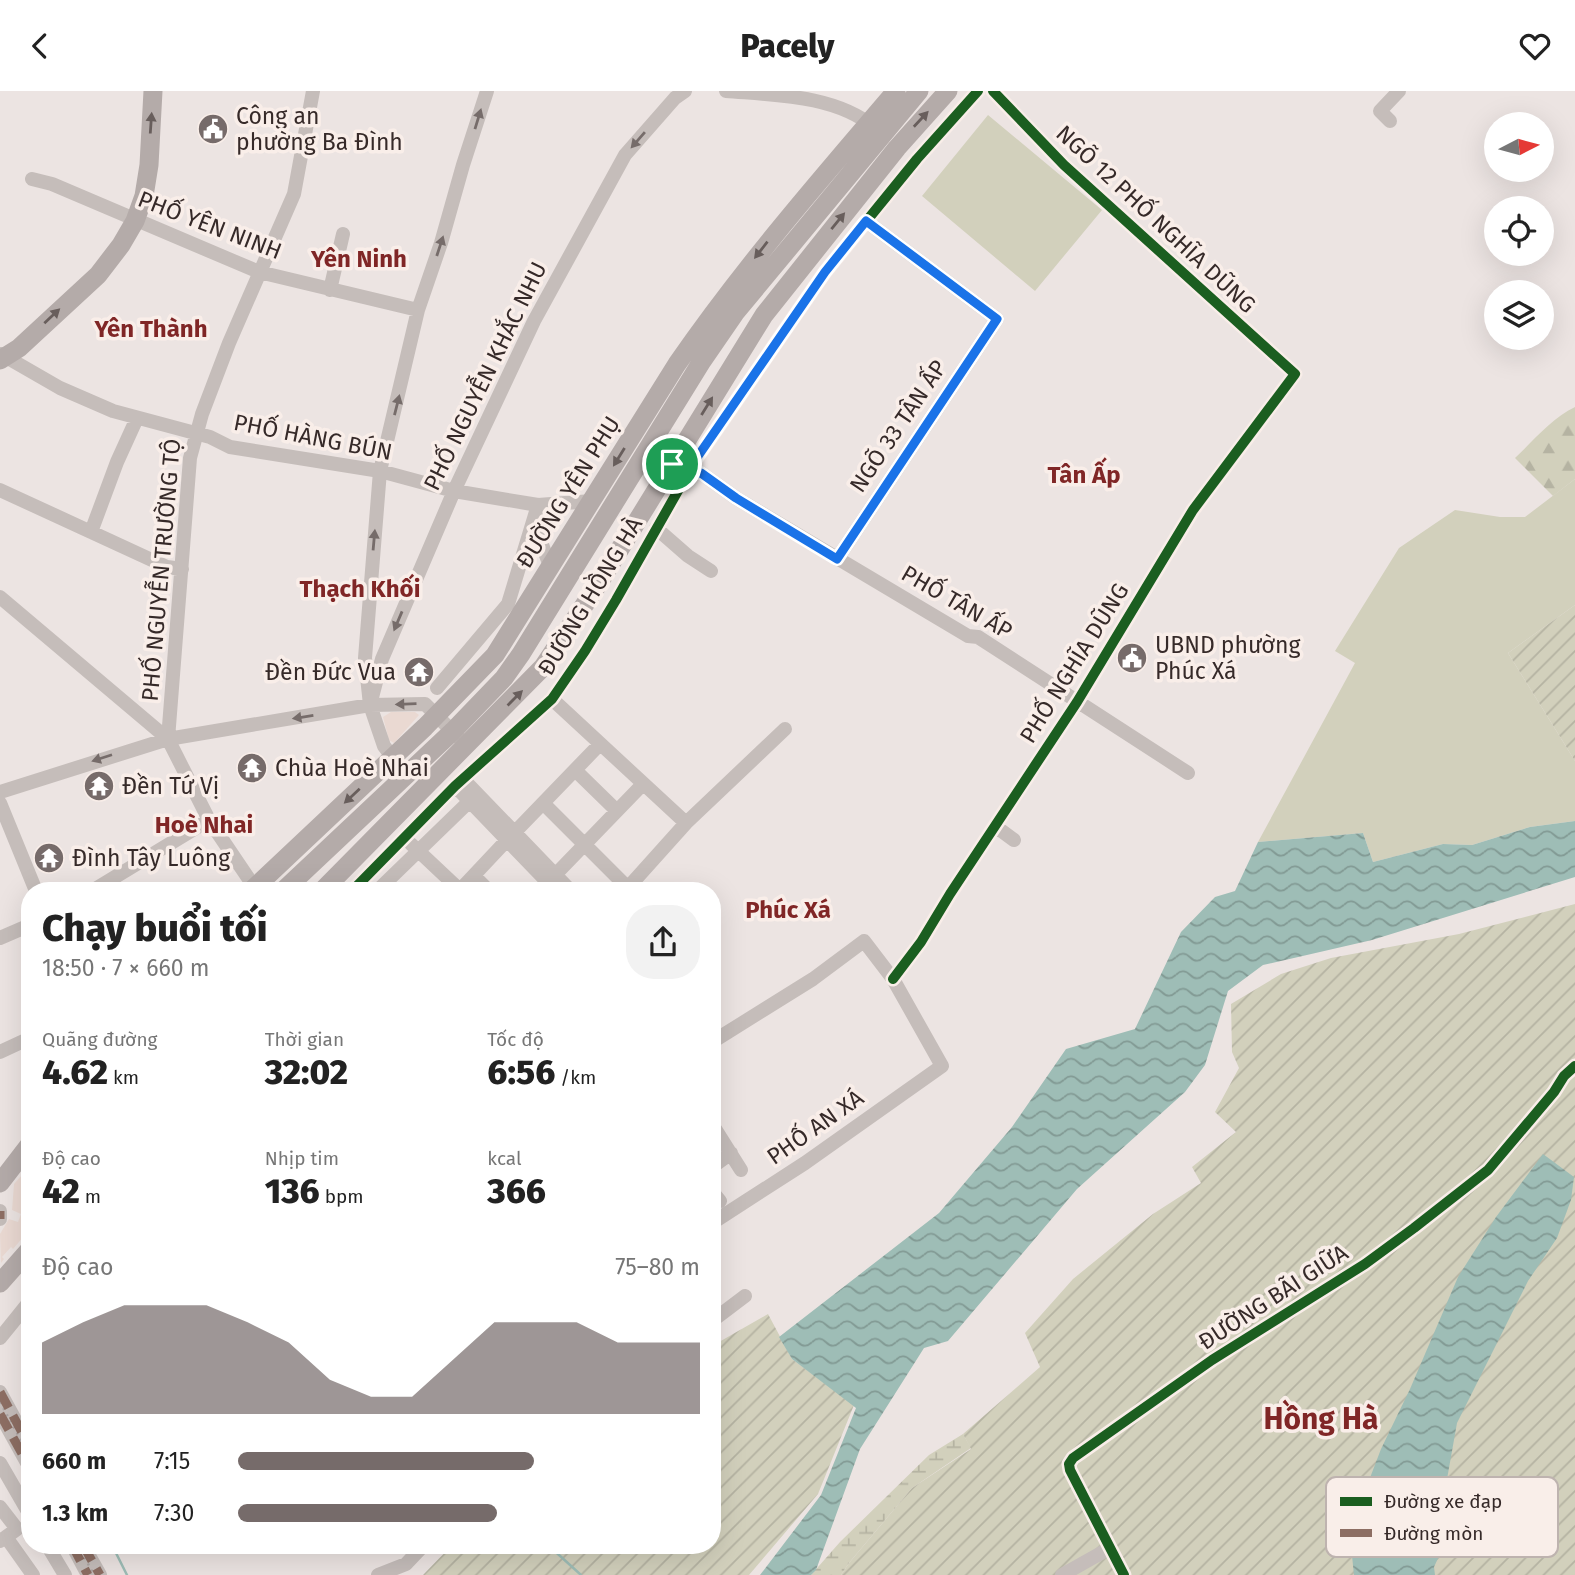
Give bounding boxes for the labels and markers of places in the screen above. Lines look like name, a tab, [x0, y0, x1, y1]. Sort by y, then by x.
place label: Công an phường Ba Đình	[236, 102, 403, 156]
public building icon: Công an phường Ba Đình	[196, 112, 230, 146]
pin	[642, 434, 702, 494]
place label: UBND phường Phúc Xá	[1155, 631, 1300, 685]
public building icon: UBND phường Phúc Xá	[1115, 641, 1149, 675]
temple icon: Đền Đức Vua	[402, 655, 436, 689]
place label: Đền Đức Vua	[265, 658, 396, 686]
temple icon: Chùa Hoè Nhai	[235, 751, 269, 785]
place label: Chùa Hoè Nhai	[275, 754, 429, 782]
temple icon: Đền Tứ Vị	[82, 769, 116, 803]
place label: Đền Tứ Vị	[122, 772, 219, 800]
temple icon: Đình Tây Luông	[32, 841, 66, 875]
place label: Đình Tây Luông	[72, 844, 230, 872]

